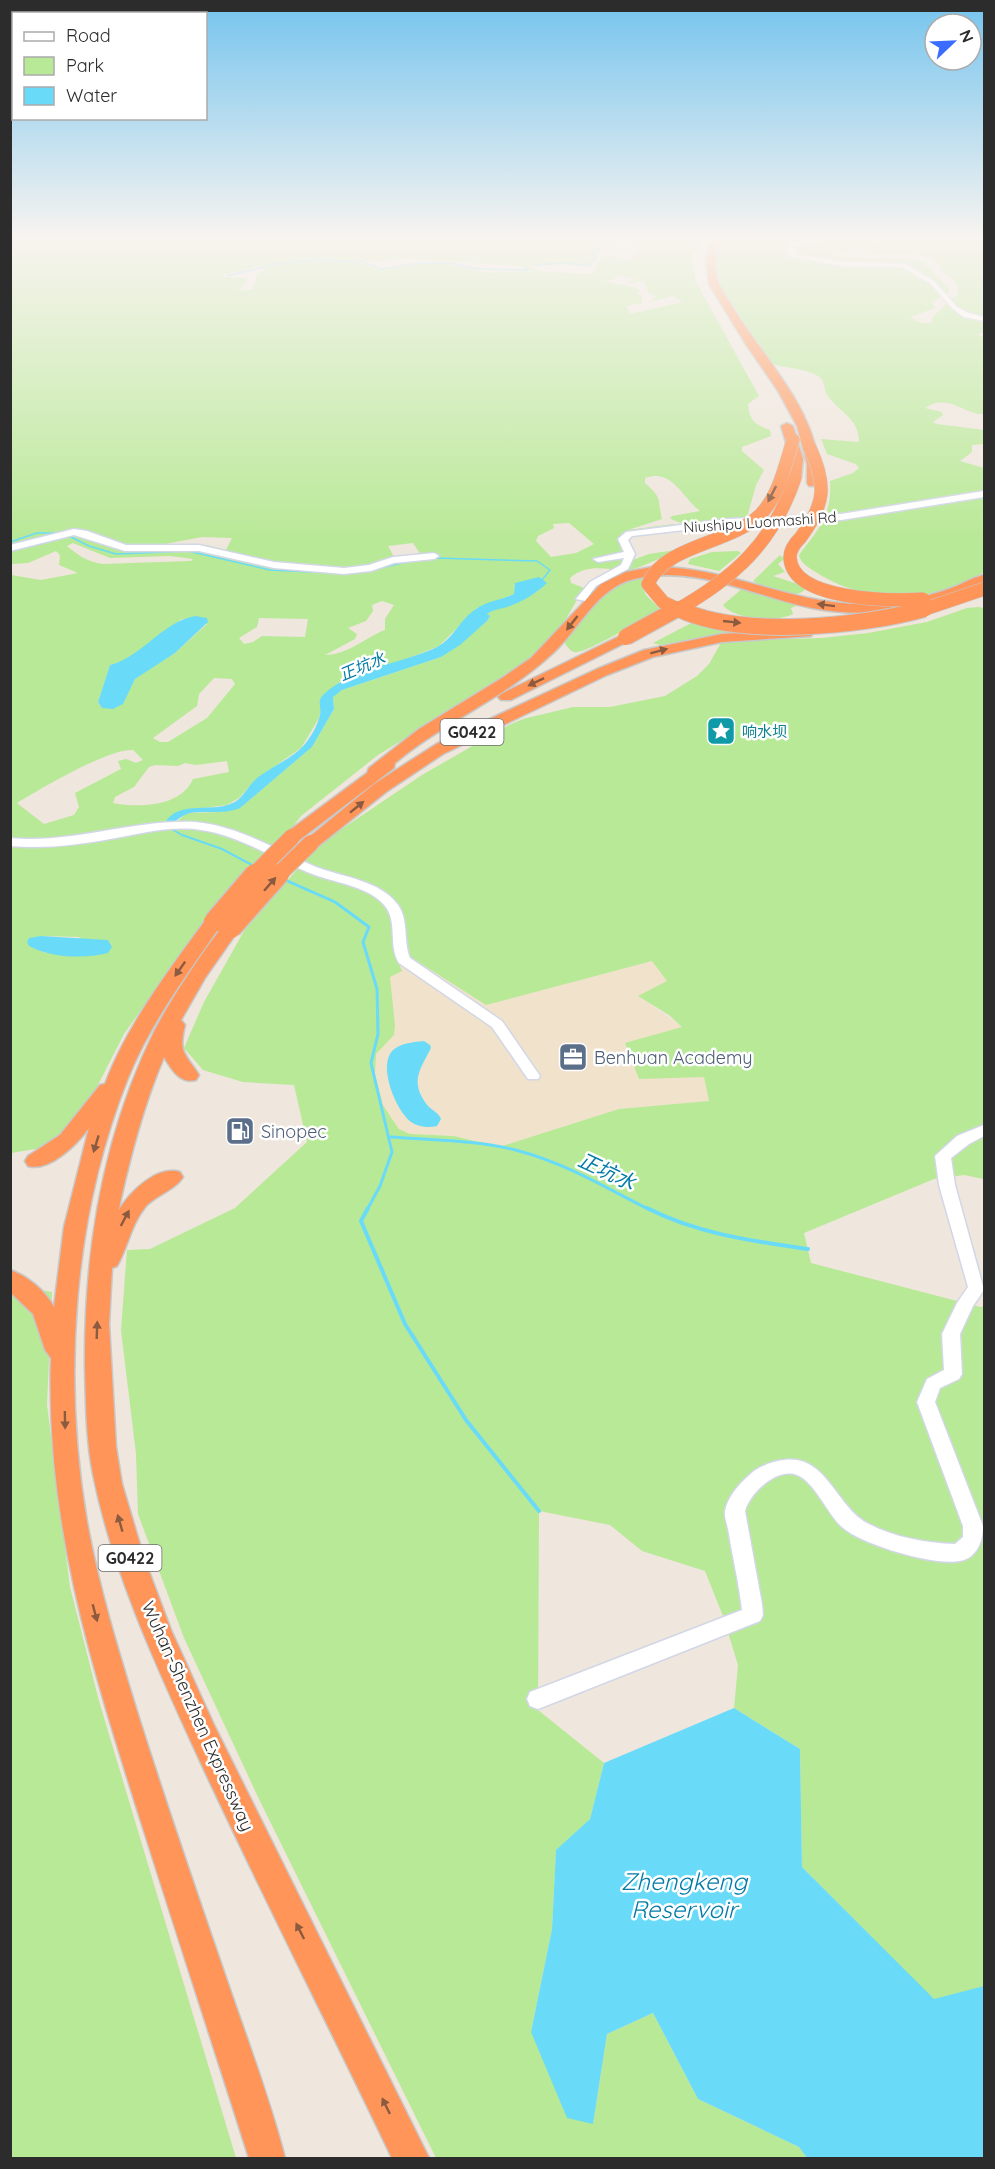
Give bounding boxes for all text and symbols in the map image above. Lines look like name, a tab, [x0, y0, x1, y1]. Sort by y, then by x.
legend	[12, 12, 207, 120]
north arrow	[923, 12, 983, 72]
text: Road	[66, 24, 111, 47]
text: N	[955, 27, 978, 45]
text: Park	[66, 54, 104, 77]
text: Water	[66, 84, 117, 107]
one-way arrow	[768, 486, 777, 503]
street label: Niushipu Luomashi Rd	[683, 507, 837, 537]
one-way arrow	[817, 600, 836, 610]
one-way arrow	[565, 615, 578, 631]
one-way arrow	[723, 618, 742, 627]
one-way arrow	[650, 645, 668, 655]
water label: 正坑水	[336, 647, 389, 685]
one-way arrow	[527, 676, 545, 686]
place icon: 响水坝	[705, 715, 737, 747]
road number: G0422	[440, 719, 504, 745]
place label: 响水坝	[742, 722, 787, 741]
one-way arrow	[349, 800, 365, 813]
one-way arrow	[263, 877, 276, 892]
one-way arrow	[174, 961, 186, 977]
office icon: Benhuan Academy	[557, 1041, 589, 1073]
place label: Benhuan Academy	[594, 1046, 752, 1069]
fuel station icon: Sinopec	[224, 1115, 256, 1147]
place label: Sinopec	[261, 1120, 327, 1143]
one-way arrow	[90, 1135, 100, 1153]
water label: 正坑水	[575, 1147, 640, 1195]
one-way arrow	[121, 1209, 130, 1226]
one-way arrow	[92, 1320, 101, 1339]
one-way arrow	[60, 1411, 69, 1430]
one-way arrow	[115, 1514, 124, 1532]
road number: G0422	[98, 1545, 162, 1571]
street label: Wuhan-Shenzhen Expressway	[137, 1597, 259, 1835]
one-way arrow	[90, 1603, 100, 1622]
water label: Zhengkeng Reservoir	[621, 1866, 749, 1924]
one-way arrow	[295, 1922, 305, 1939]
one-way arrow	[381, 2097, 390, 2114]

